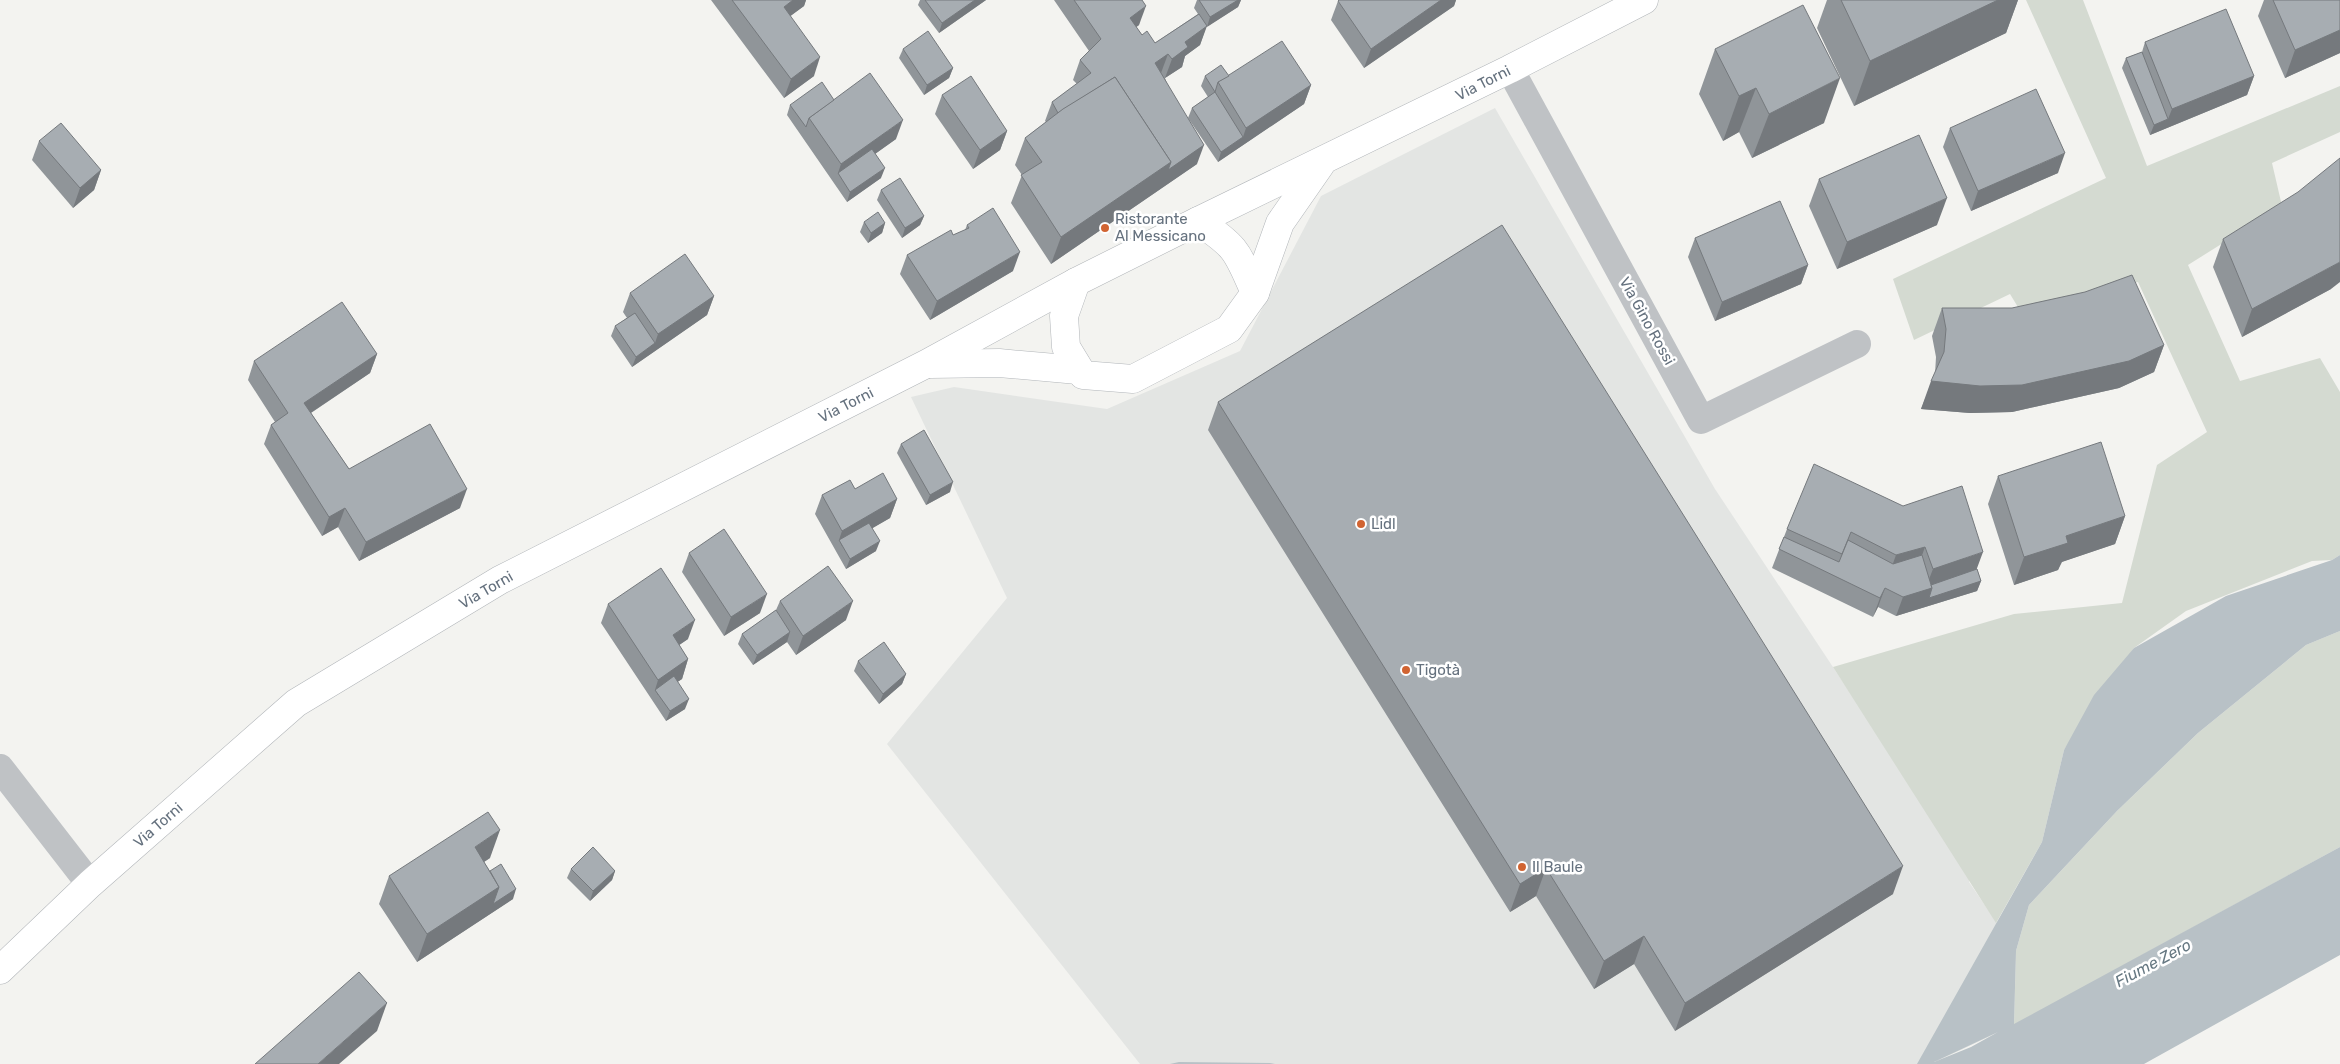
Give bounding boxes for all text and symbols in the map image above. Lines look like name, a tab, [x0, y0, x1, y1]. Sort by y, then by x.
street label: Via Torni	[1453, 62, 1513, 104]
place label: Ristorante Al Messicano	[1115, 210, 1206, 245]
marker: Ristorante Al Messicano	[1099, 222, 1111, 234]
street label: Via Gino Rossi	[1615, 274, 1679, 368]
street label: Via Torni	[816, 384, 876, 426]
place label: Lidl	[1371, 515, 1396, 533]
marker: Lidl	[1355, 518, 1367, 530]
street label: Via Torni	[456, 567, 516, 613]
place label: Tigotà	[1416, 661, 1460, 679]
marker: Tigotà	[1400, 664, 1412, 676]
street label: Via Torni	[130, 799, 186, 851]
place label: Il Baule	[1532, 858, 1583, 876]
marker: Il Baule	[1516, 861, 1528, 873]
water label: Fiume Zero	[2112, 935, 2194, 991]

